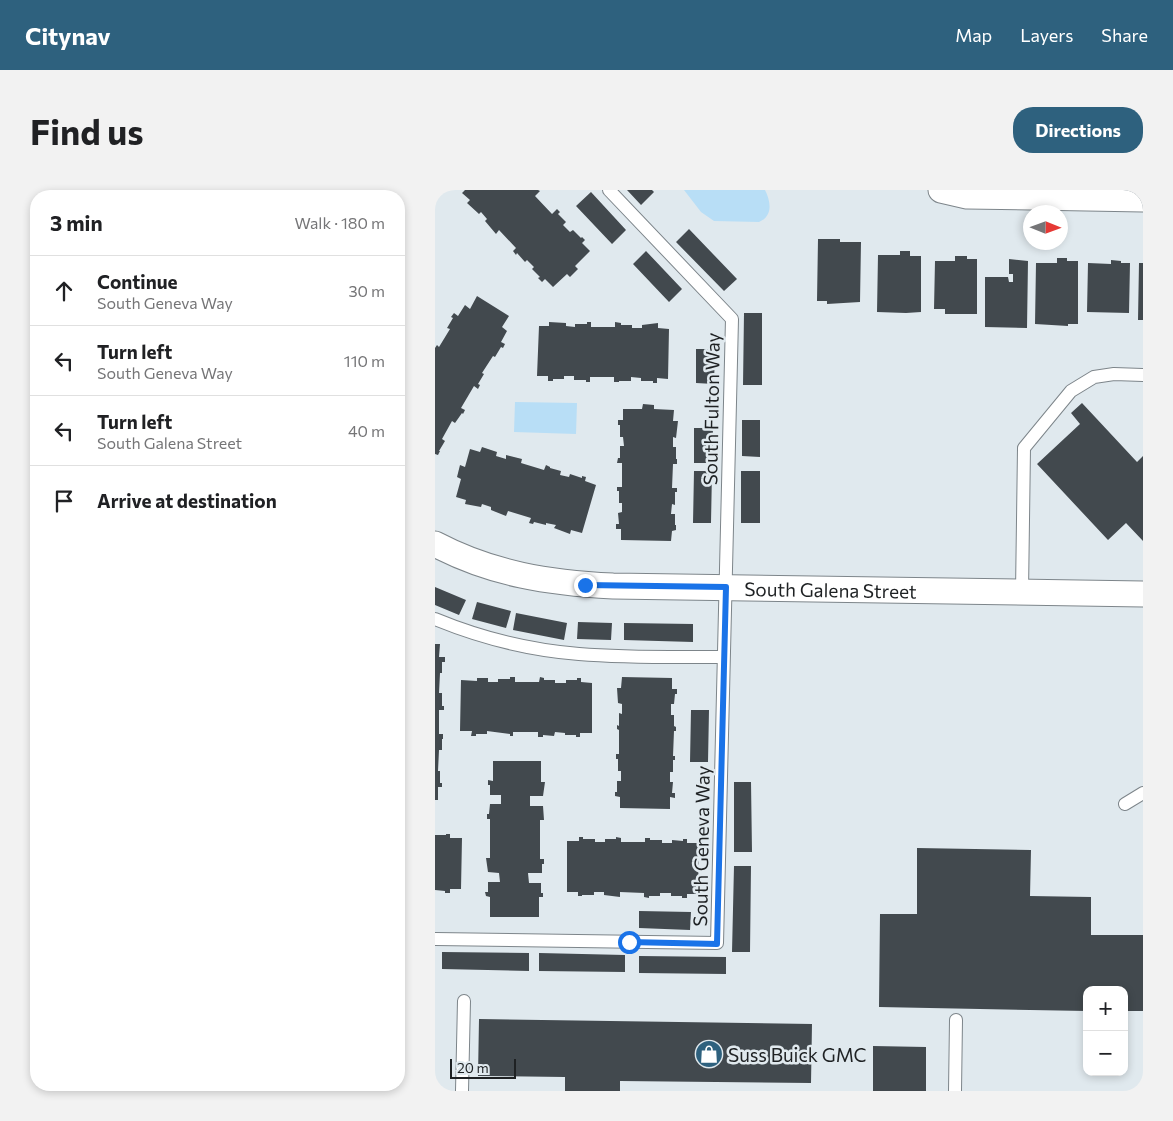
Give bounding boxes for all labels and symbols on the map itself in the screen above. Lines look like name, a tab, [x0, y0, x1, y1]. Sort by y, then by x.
north arrow	[1023, 205, 1068, 250]
street label: South Fulton Way	[698, 332, 724, 486]
route end	[574, 574, 597, 597]
street label: South Galena Street	[744, 576, 917, 602]
street label: South Geneva Way	[688, 765, 714, 927]
route start	[618, 931, 641, 954]
shop icon: Suss Buick GMC	[694, 1039, 724, 1069]
place label: Suss Buick GMC	[728, 1043, 867, 1066]
scale bar	[450, 1056, 516, 1079]

